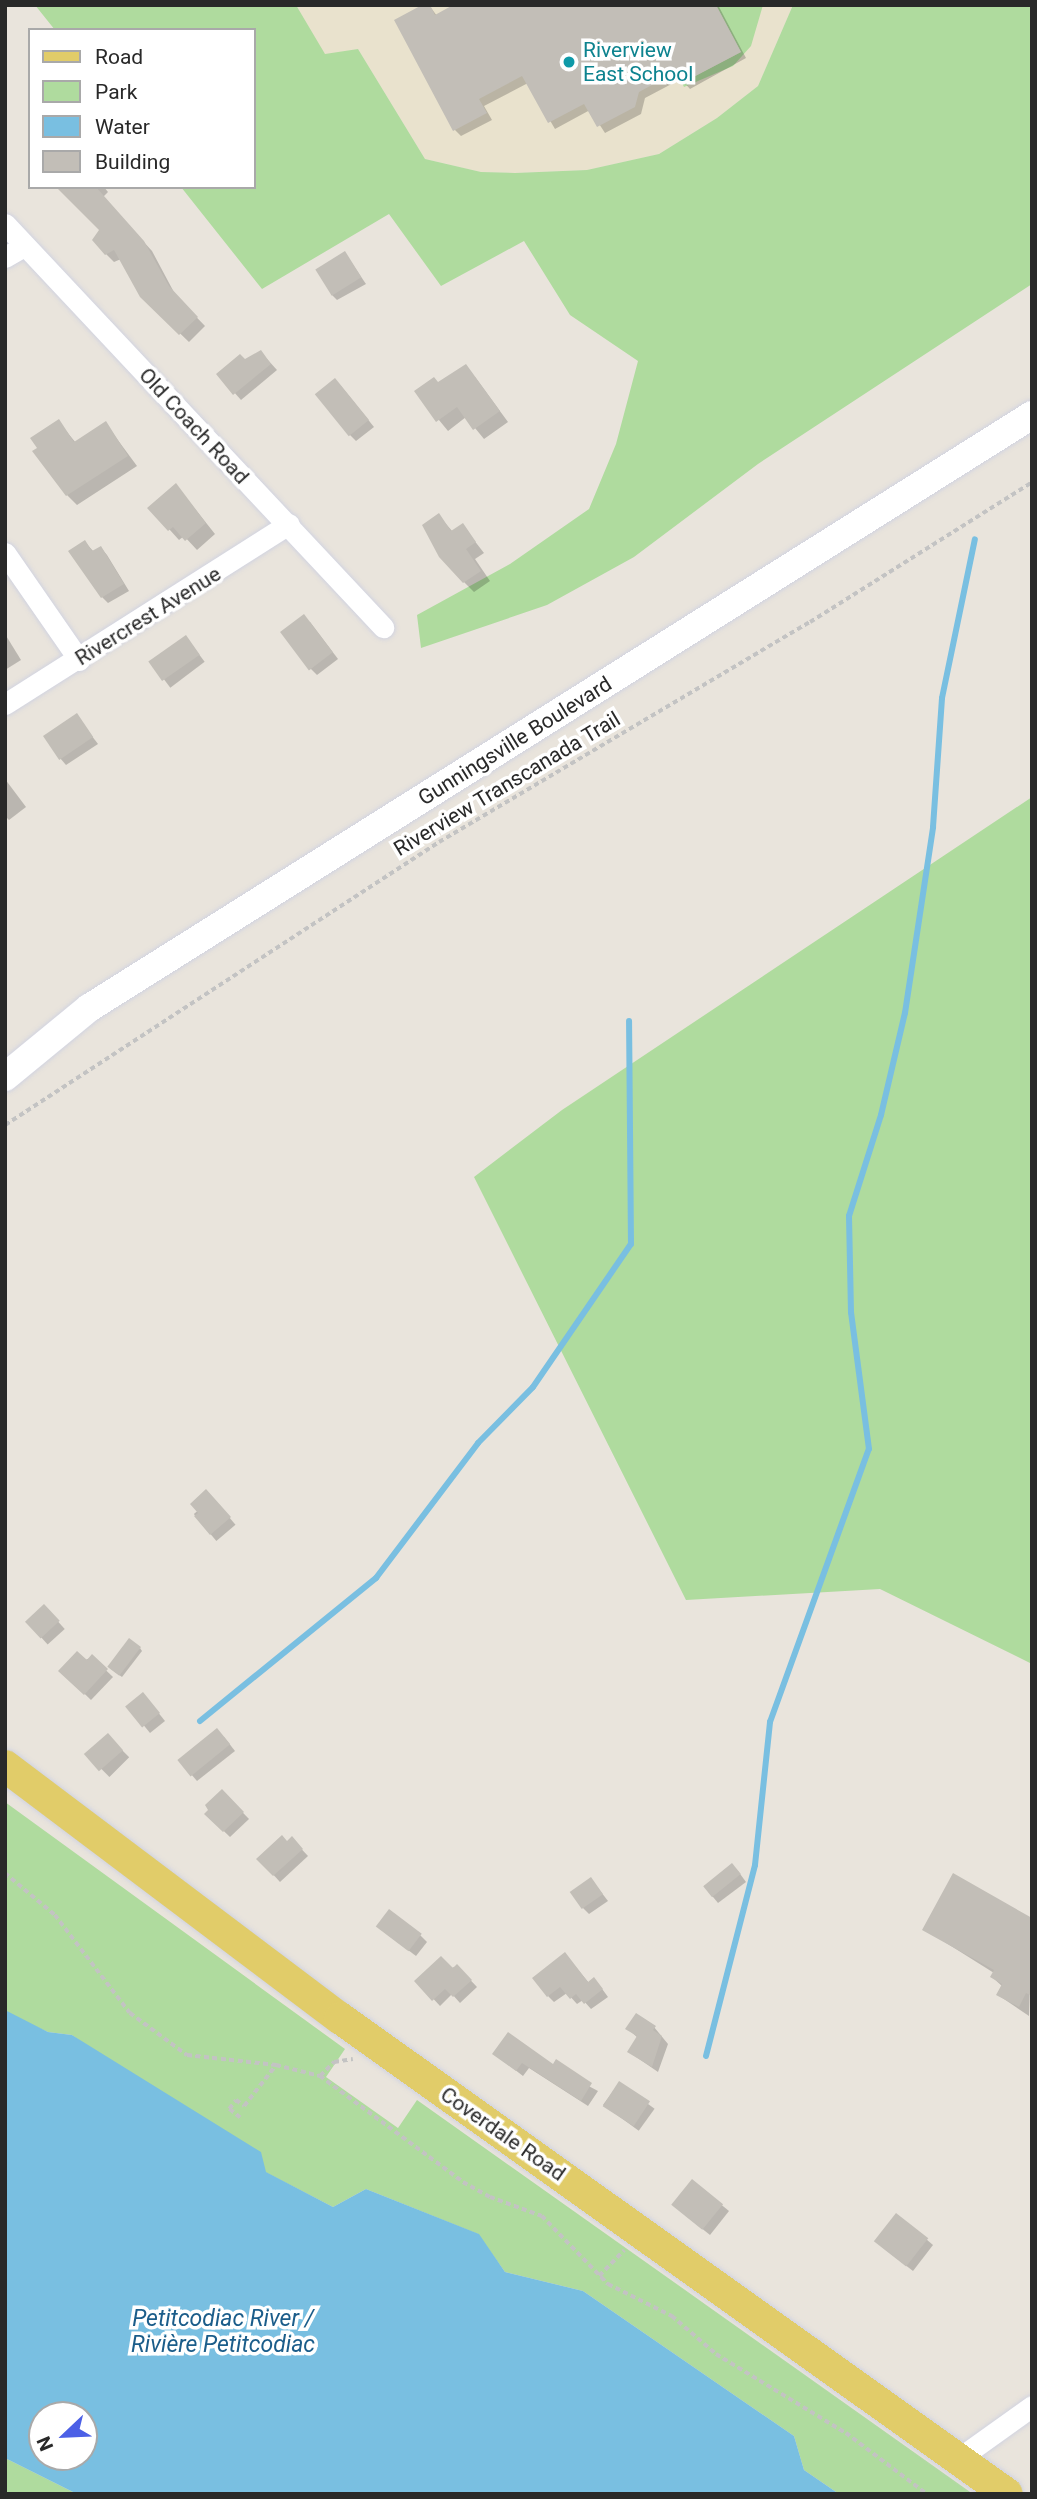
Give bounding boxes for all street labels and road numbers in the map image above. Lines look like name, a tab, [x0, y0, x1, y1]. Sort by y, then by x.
street label: Old Coach Road	[134, 363, 254, 489]
street label: Rivercrest Avenue	[71, 561, 225, 671]
street label: Gunningsville Boulevard	[414, 671, 616, 811]
street label: Riverview Transcanada Trail	[389, 706, 625, 862]
street label: Coverdale Road	[436, 2082, 570, 2186]

